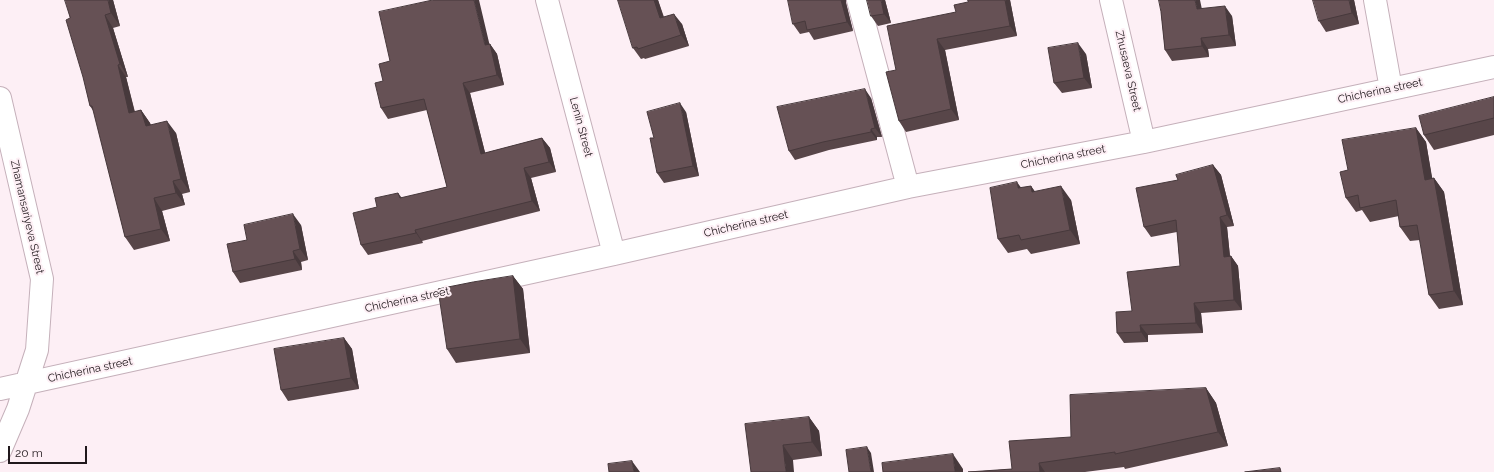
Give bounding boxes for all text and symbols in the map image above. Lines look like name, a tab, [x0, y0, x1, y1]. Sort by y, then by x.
street label: Zhusaeva Street	[1112, 29, 1144, 113]
street label: Chicherina street	[1337, 76, 1423, 106]
street label: Lenin Street	[567, 96, 595, 158]
street label: Chicherina street	[1020, 142, 1106, 172]
street label: Zhamansariyeva Street	[7, 159, 47, 275]
street label: Chicherina street	[703, 208, 789, 240]
street label: Chicherina street	[364, 285, 450, 315]
street label: Chicherina street	[47, 355, 133, 385]
scale bar	[10, 438, 89, 464]
text: 20 m	[15, 446, 43, 460]

